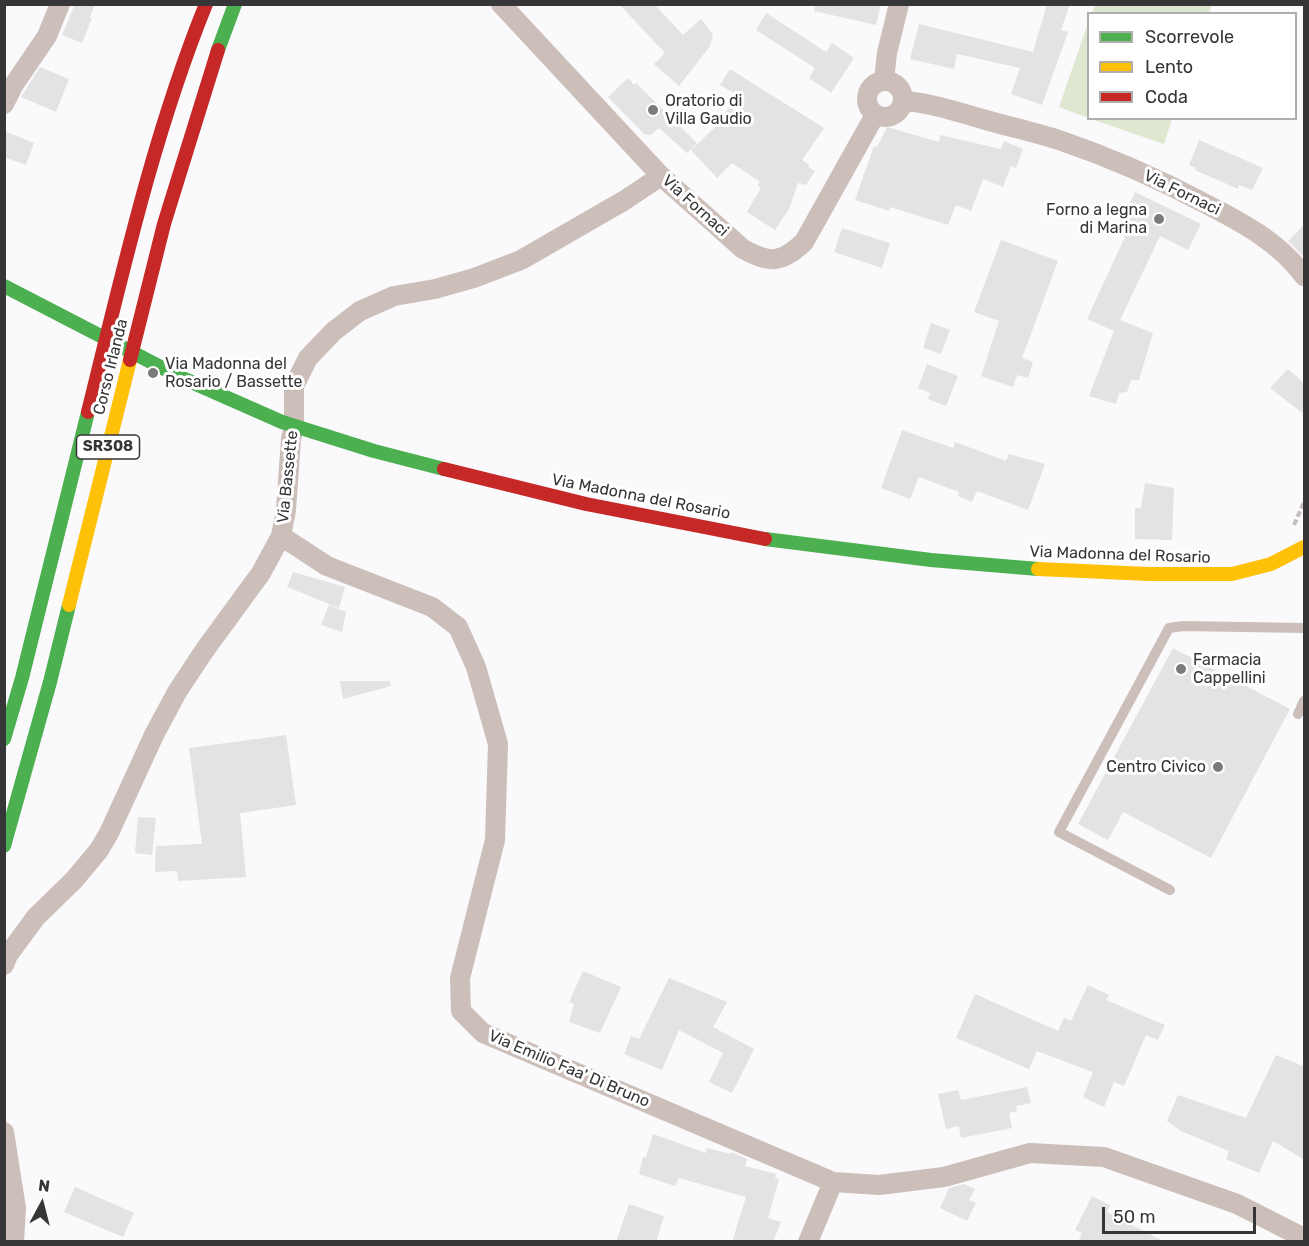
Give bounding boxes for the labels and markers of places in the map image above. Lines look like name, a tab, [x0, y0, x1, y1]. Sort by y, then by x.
place label: Oratorio di Villa Gaudio	[665, 91, 752, 129]
marker: Oratorio di Villa Gaudio	[646, 103, 660, 117]
place label: Forno a legna di Marina	[1046, 200, 1147, 238]
marker: Forno a legna di Marina	[1152, 212, 1166, 226]
place label: Via Madonna del Rosario / Bassette	[165, 354, 302, 392]
marker: Via Madonna del Rosario / Bassette	[146, 366, 160, 380]
place label: Farmacia Cappellini	[1193, 650, 1266, 688]
marker: Farmacia Cappellini	[1174, 662, 1188, 676]
place label: Centro Civico	[1106, 757, 1206, 777]
marker: Centro Civico	[1211, 760, 1225, 774]

